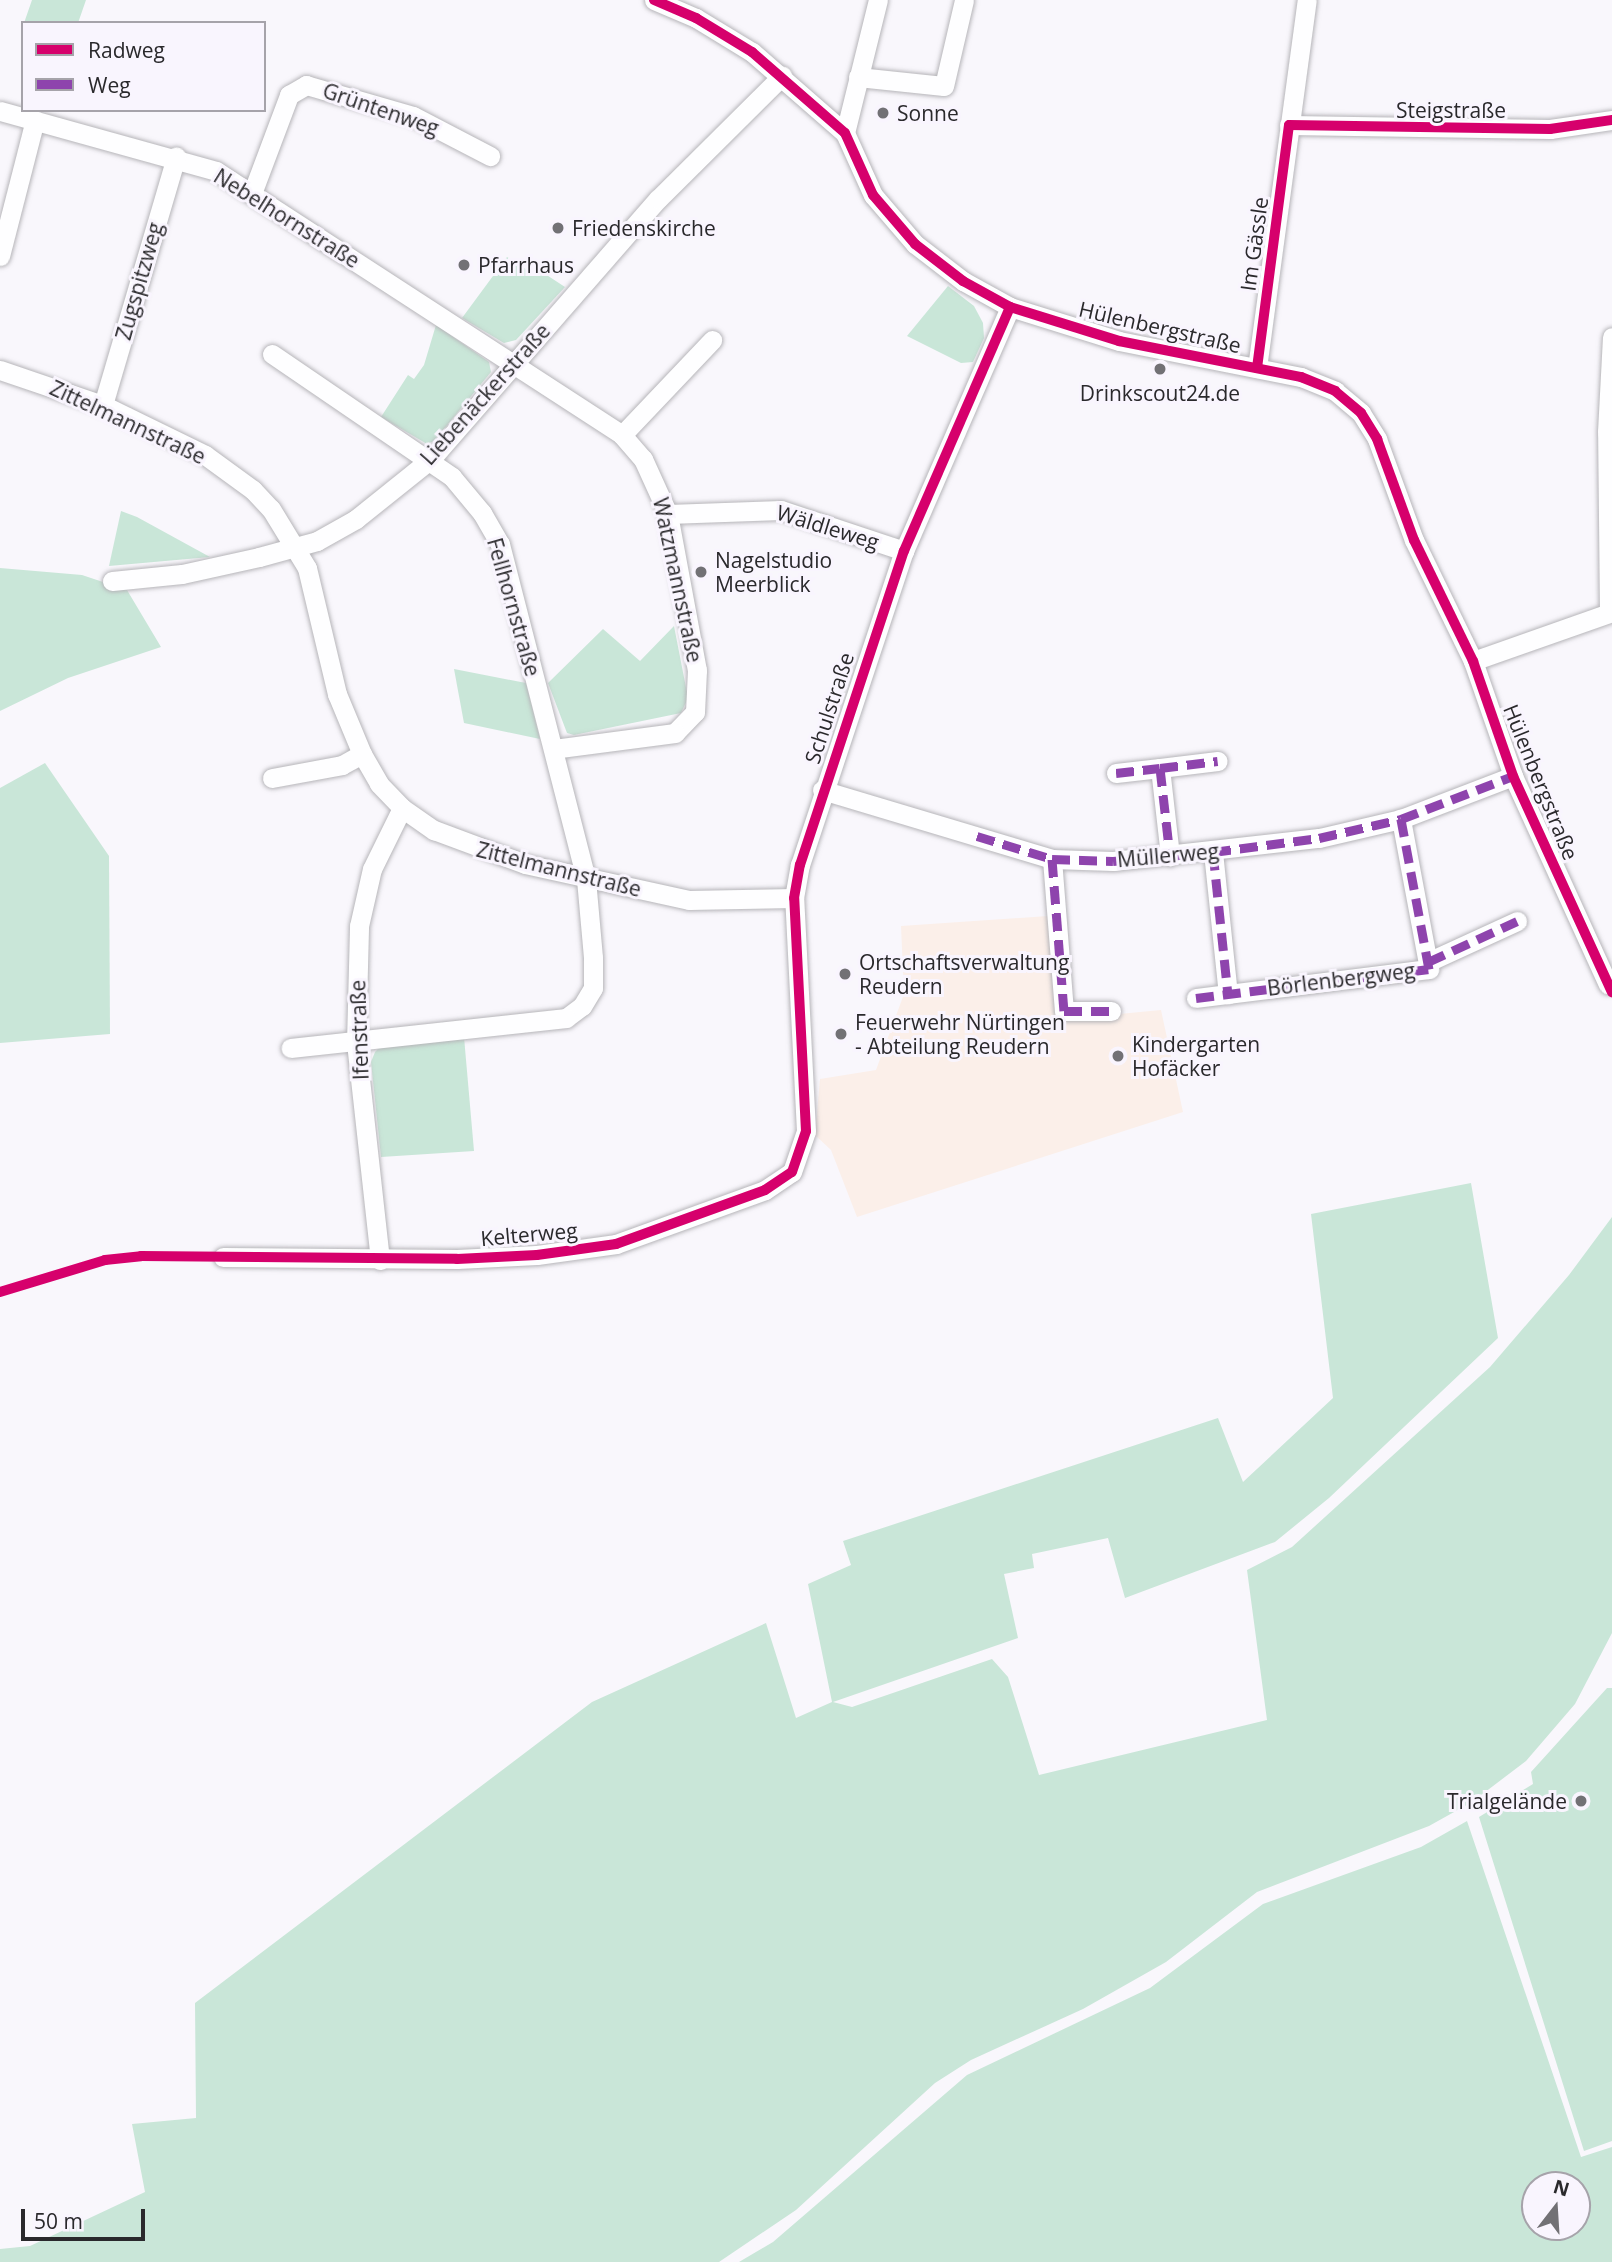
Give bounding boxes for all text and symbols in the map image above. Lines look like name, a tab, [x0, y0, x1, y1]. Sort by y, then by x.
legend	[21, 21, 266, 112]
text: Radweg	[88, 36, 165, 64]
text: Weg	[88, 71, 131, 99]
street label: Grüntenweg	[320, 77, 442, 141]
street label: Steigstraße	[1396, 97, 1506, 123]
place label: Sonne	[897, 100, 959, 126]
marker: Sonne	[875, 105, 891, 121]
street label: Nebelhornstraße	[209, 163, 365, 273]
street label: Im Gässle	[1235, 195, 1273, 293]
place label: Friedenskirche	[572, 215, 716, 241]
street label: Zugspitzweg	[110, 219, 168, 343]
marker: Friedenskirche	[550, 220, 566, 236]
place label: Pfarrhaus	[478, 252, 574, 278]
marker: Pfarrhaus	[456, 257, 472, 273]
street label: Hülenbergstraße	[1077, 296, 1243, 358]
street label: Liebenäckerstraße	[415, 318, 555, 470]
marker: Drinkscout24.de	[1152, 361, 1168, 377]
street label: Zittelmannstraße	[46, 375, 210, 469]
place label: Drinkscout24.de	[1080, 380, 1240, 406]
street label: Watzmannstraße	[648, 495, 708, 665]
street label: Wäldleweg	[774, 499, 882, 555]
street label: Fellhornstraße	[482, 535, 546, 679]
place label: Nagelstudio Meerblick	[715, 547, 832, 597]
marker: Nagelstudio Meerblick	[693, 564, 709, 580]
street label: Schulstraße	[799, 649, 859, 767]
street label: Hülenbergstraße	[1498, 701, 1584, 863]
street label: Zittelmannstraße	[474, 836, 644, 902]
street label: Müllerweg	[1116, 838, 1220, 872]
place label: Ortschaftsverwaltung Reudern	[859, 949, 1069, 999]
street label: Börlenbergweg	[1266, 957, 1416, 1001]
marker: Ortschaftsverwaltung Reudern	[837, 966, 853, 982]
street label: Ifenstraße	[345, 979, 373, 1081]
place label: Feuerwehr Nürtingen - Abteilung Reudern	[855, 1009, 1065, 1059]
marker: Feuerwehr Nürtingen - Abteilung Reudern	[833, 1026, 849, 1042]
place label: Kindergarten Hofäcker	[1132, 1031, 1260, 1081]
marker: Kindergarten Hofäcker	[1110, 1048, 1126, 1064]
street label: Kelterweg	[479, 1217, 579, 1251]
place label: Trialgelände	[1447, 1788, 1567, 1814]
marker: Trialgelände	[1573, 1793, 1589, 1809]
north arrow	[1521, 2171, 1591, 2241]
text: N	[1550, 2173, 1573, 2203]
scale bar	[24, 2196, 149, 2240]
text: 50 m	[34, 2207, 83, 2235]

